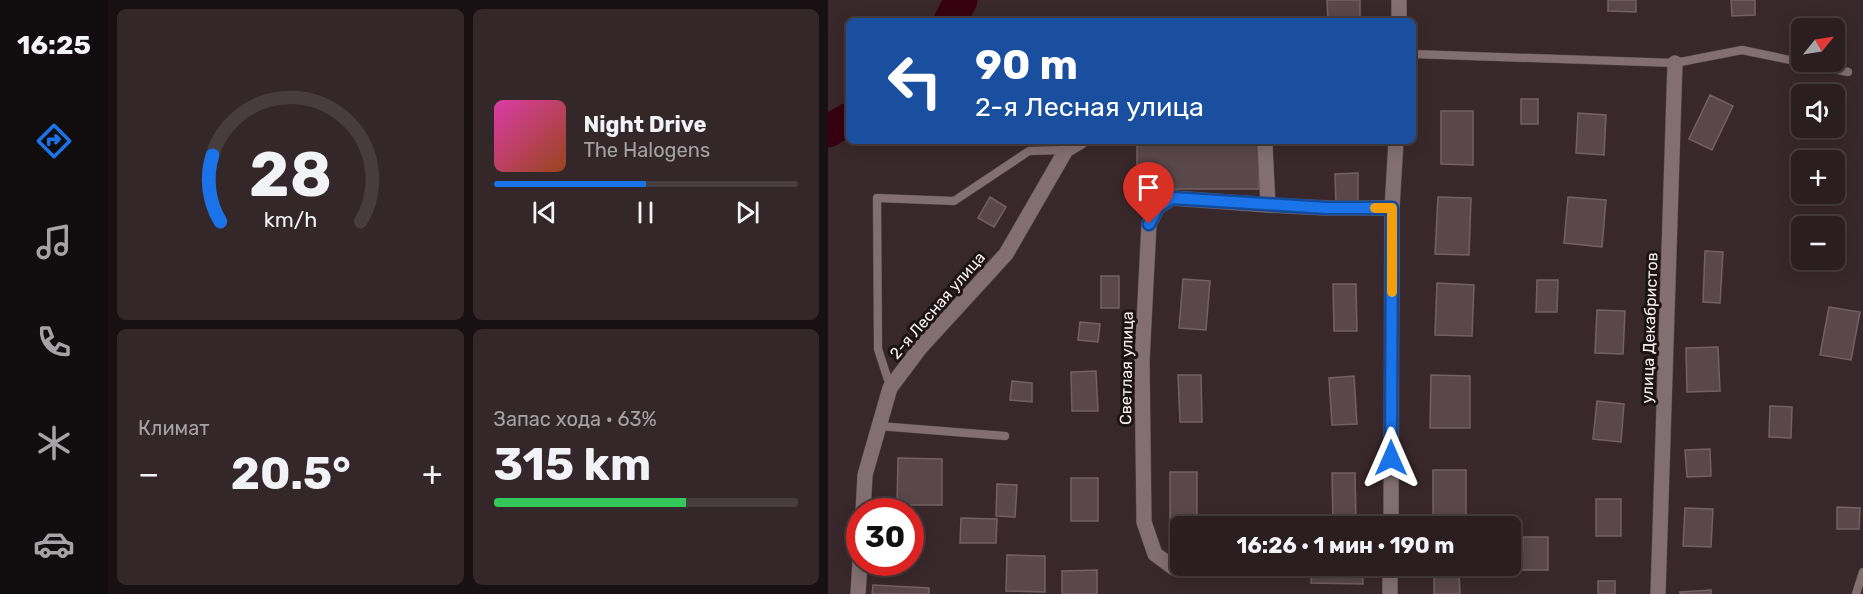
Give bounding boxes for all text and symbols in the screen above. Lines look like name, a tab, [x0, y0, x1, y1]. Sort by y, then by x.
north arrow	[1791, 18, 1845, 72]
map controls	[1791, 18, 1845, 270]
text: 16:25	[17, 29, 91, 61]
text: 90 m	[975, 40, 1078, 90]
icon: left	[876, 42, 954, 120]
button: sound	[1791, 84, 1845, 138]
text: 2-я Лесная улица	[975, 91, 1204, 123]
text: Night Drive	[584, 111, 706, 138]
icon: directions	[33, 120, 75, 162]
text: 28	[249, 138, 332, 212]
text: The Halogens	[584, 138, 710, 162]
button: +	[1791, 150, 1845, 204]
pin	[1123, 162, 1174, 224]
icon: arrive	[1132, 171, 1165, 204]
icon: previous	[528, 196, 561, 229]
icon: pause	[629, 196, 662, 229]
icon: next	[731, 196, 764, 229]
text: km/h	[263, 207, 317, 232]
button: −	[1791, 216, 1845, 270]
icon: music	[33, 221, 75, 263]
street label: 2-я Лесная улица	[886, 248, 989, 363]
street label: улица Декабристов	[1637, 252, 1662, 404]
street label: Светлая улица	[1116, 311, 1137, 425]
icon: phone	[33, 321, 75, 363]
text: Запас хода · 63%	[494, 407, 657, 431]
text: Климат	[138, 416, 210, 440]
icon: climate	[33, 422, 75, 464]
position arrow	[1359, 426, 1423, 490]
text: 315 km	[494, 438, 651, 491]
text: 20.5°	[231, 447, 351, 500]
text: −	[138, 454, 159, 493]
text: +	[422, 454, 442, 493]
speed limit sign: 30	[846, 498, 924, 576]
icon: car	[33, 523, 75, 565]
text: 16:26 · 1 мин · 190 m	[1236, 532, 1455, 559]

